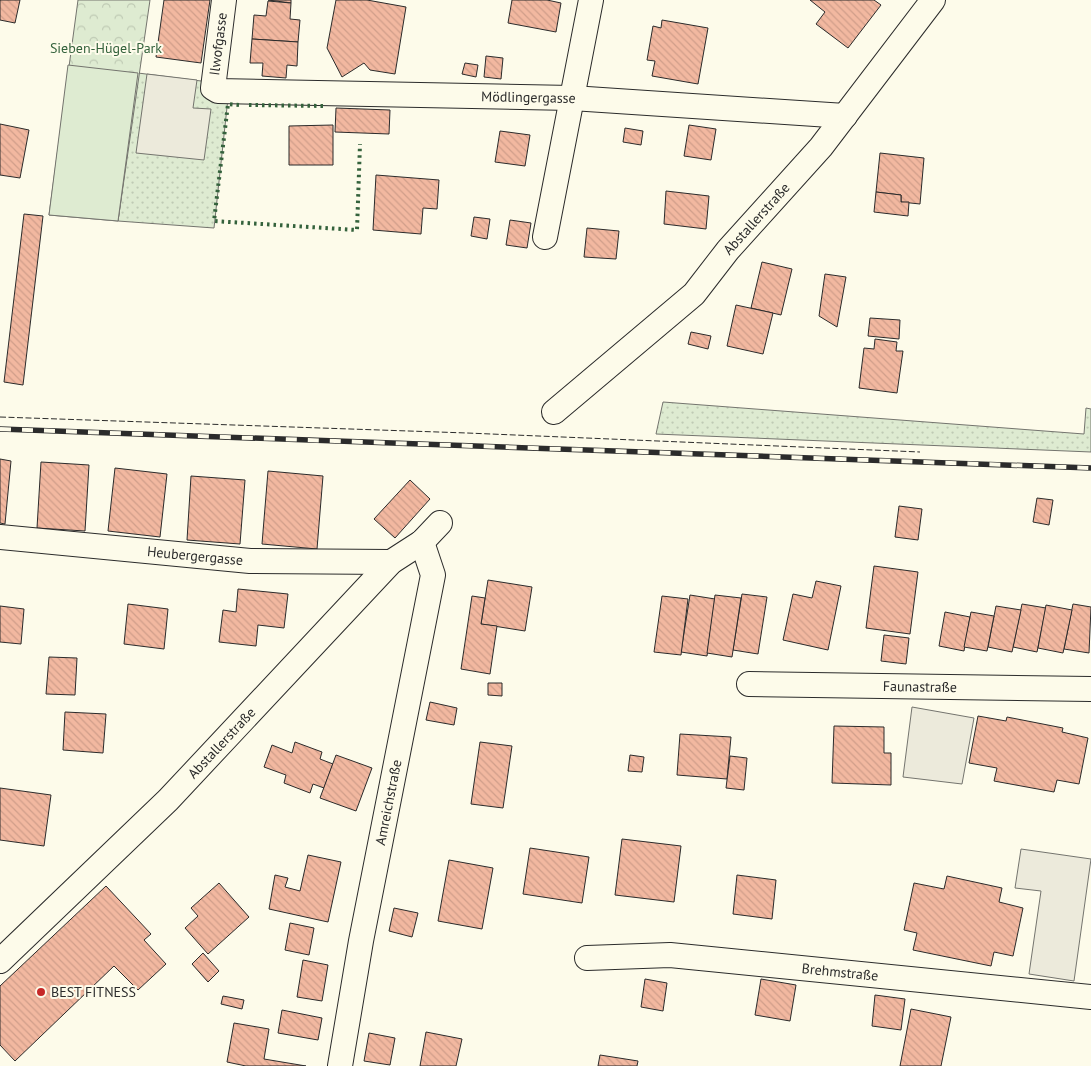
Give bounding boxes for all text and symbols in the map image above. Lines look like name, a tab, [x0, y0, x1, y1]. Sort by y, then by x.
street label: Ilwofgasse	[205, 11, 231, 77]
park label: Sieben-Hügel-Park	[50, 39, 162, 57]
street label: Mödlingergasse	[481, 87, 576, 107]
street label: Abstallerstraße	[719, 179, 794, 259]
street label: Heubergergasse	[146, 542, 244, 569]
street label: Faunastraße	[883, 677, 957, 696]
street label: Abstallerstraße	[184, 703, 259, 782]
street label: Amreichstraße	[371, 758, 405, 847]
street label: Brehmstraße	[801, 959, 879, 985]
place label: BEST FITNESS	[51, 983, 136, 1001]
marker: BEST FITNESS	[35, 986, 47, 998]

